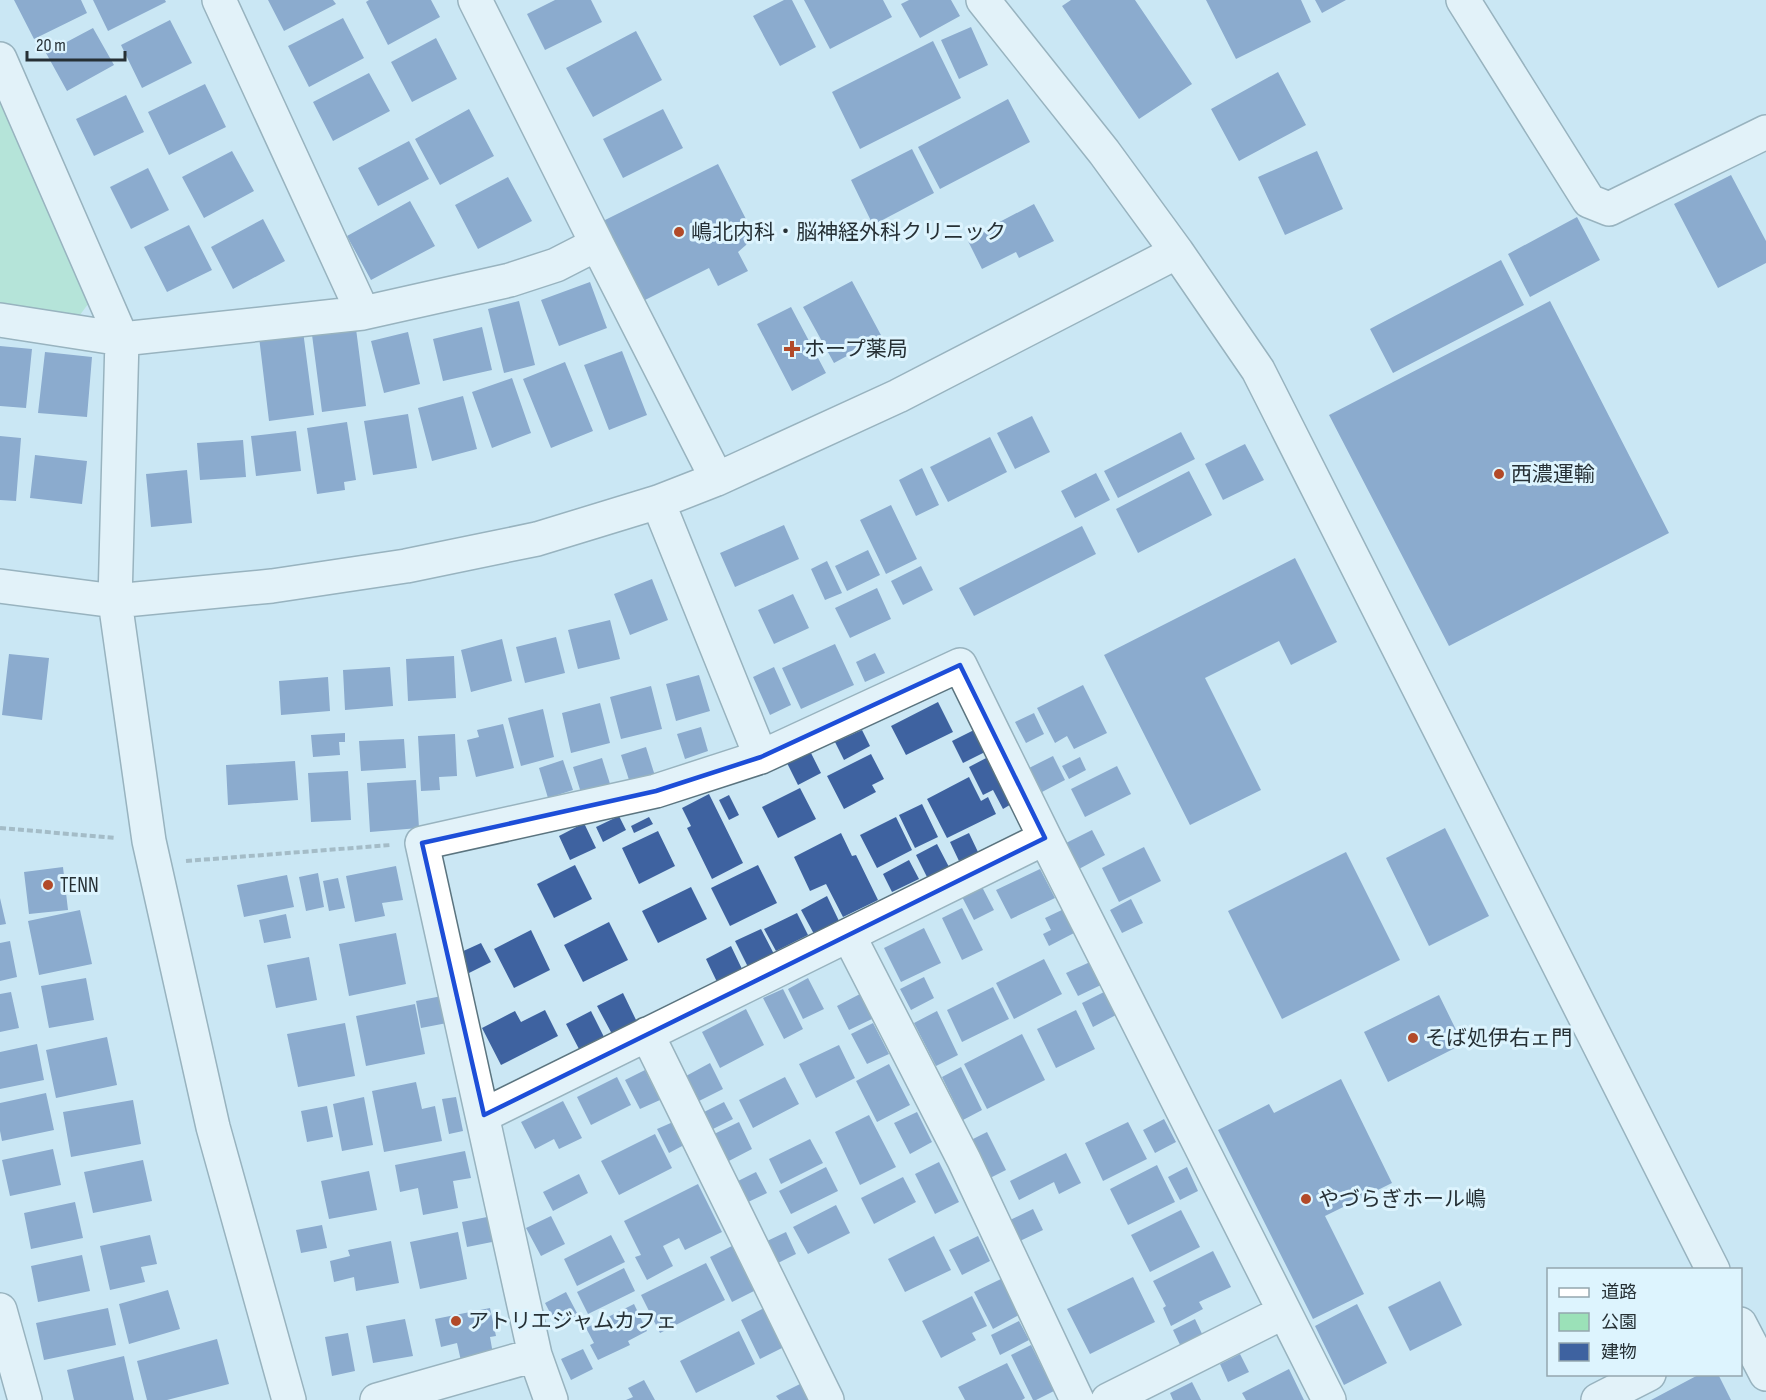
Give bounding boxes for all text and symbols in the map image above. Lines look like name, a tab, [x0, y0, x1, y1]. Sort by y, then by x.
scale bar	[27, 24, 124, 62]
text: 20 m	[36, 35, 66, 56]
place label: 嶋北内科・脳神経外科クリニック	[691, 220, 1006, 245]
marker: 嶋北内科・脳神経外科クリニック	[672, 225, 686, 239]
place label: ホープ薬局	[804, 337, 908, 362]
marker: ホープ薬局	[785, 342, 799, 356]
place label: 西濃運輸	[1511, 462, 1595, 487]
marker: 西濃運輸	[1492, 467, 1506, 481]
place label: TENN	[60, 873, 99, 898]
marker: TENN	[41, 878, 55, 892]
place label: そば処伊右ェ門	[1425, 1026, 1572, 1051]
marker: そば処伊右ェ門	[1406, 1031, 1420, 1045]
place label: やづらぎホール嶋	[1318, 1187, 1486, 1212]
marker: やづらぎホール嶋	[1299, 1192, 1313, 1206]
legend	[1547, 1268, 1742, 1376]
text: 道路	[1601, 1282, 1637, 1303]
place label: アトリエジャムカフェ	[468, 1309, 677, 1334]
text: 公園	[1601, 1312, 1637, 1333]
marker: アトリエジャムカフェ	[449, 1314, 463, 1328]
text: 建物	[1601, 1342, 1637, 1363]

